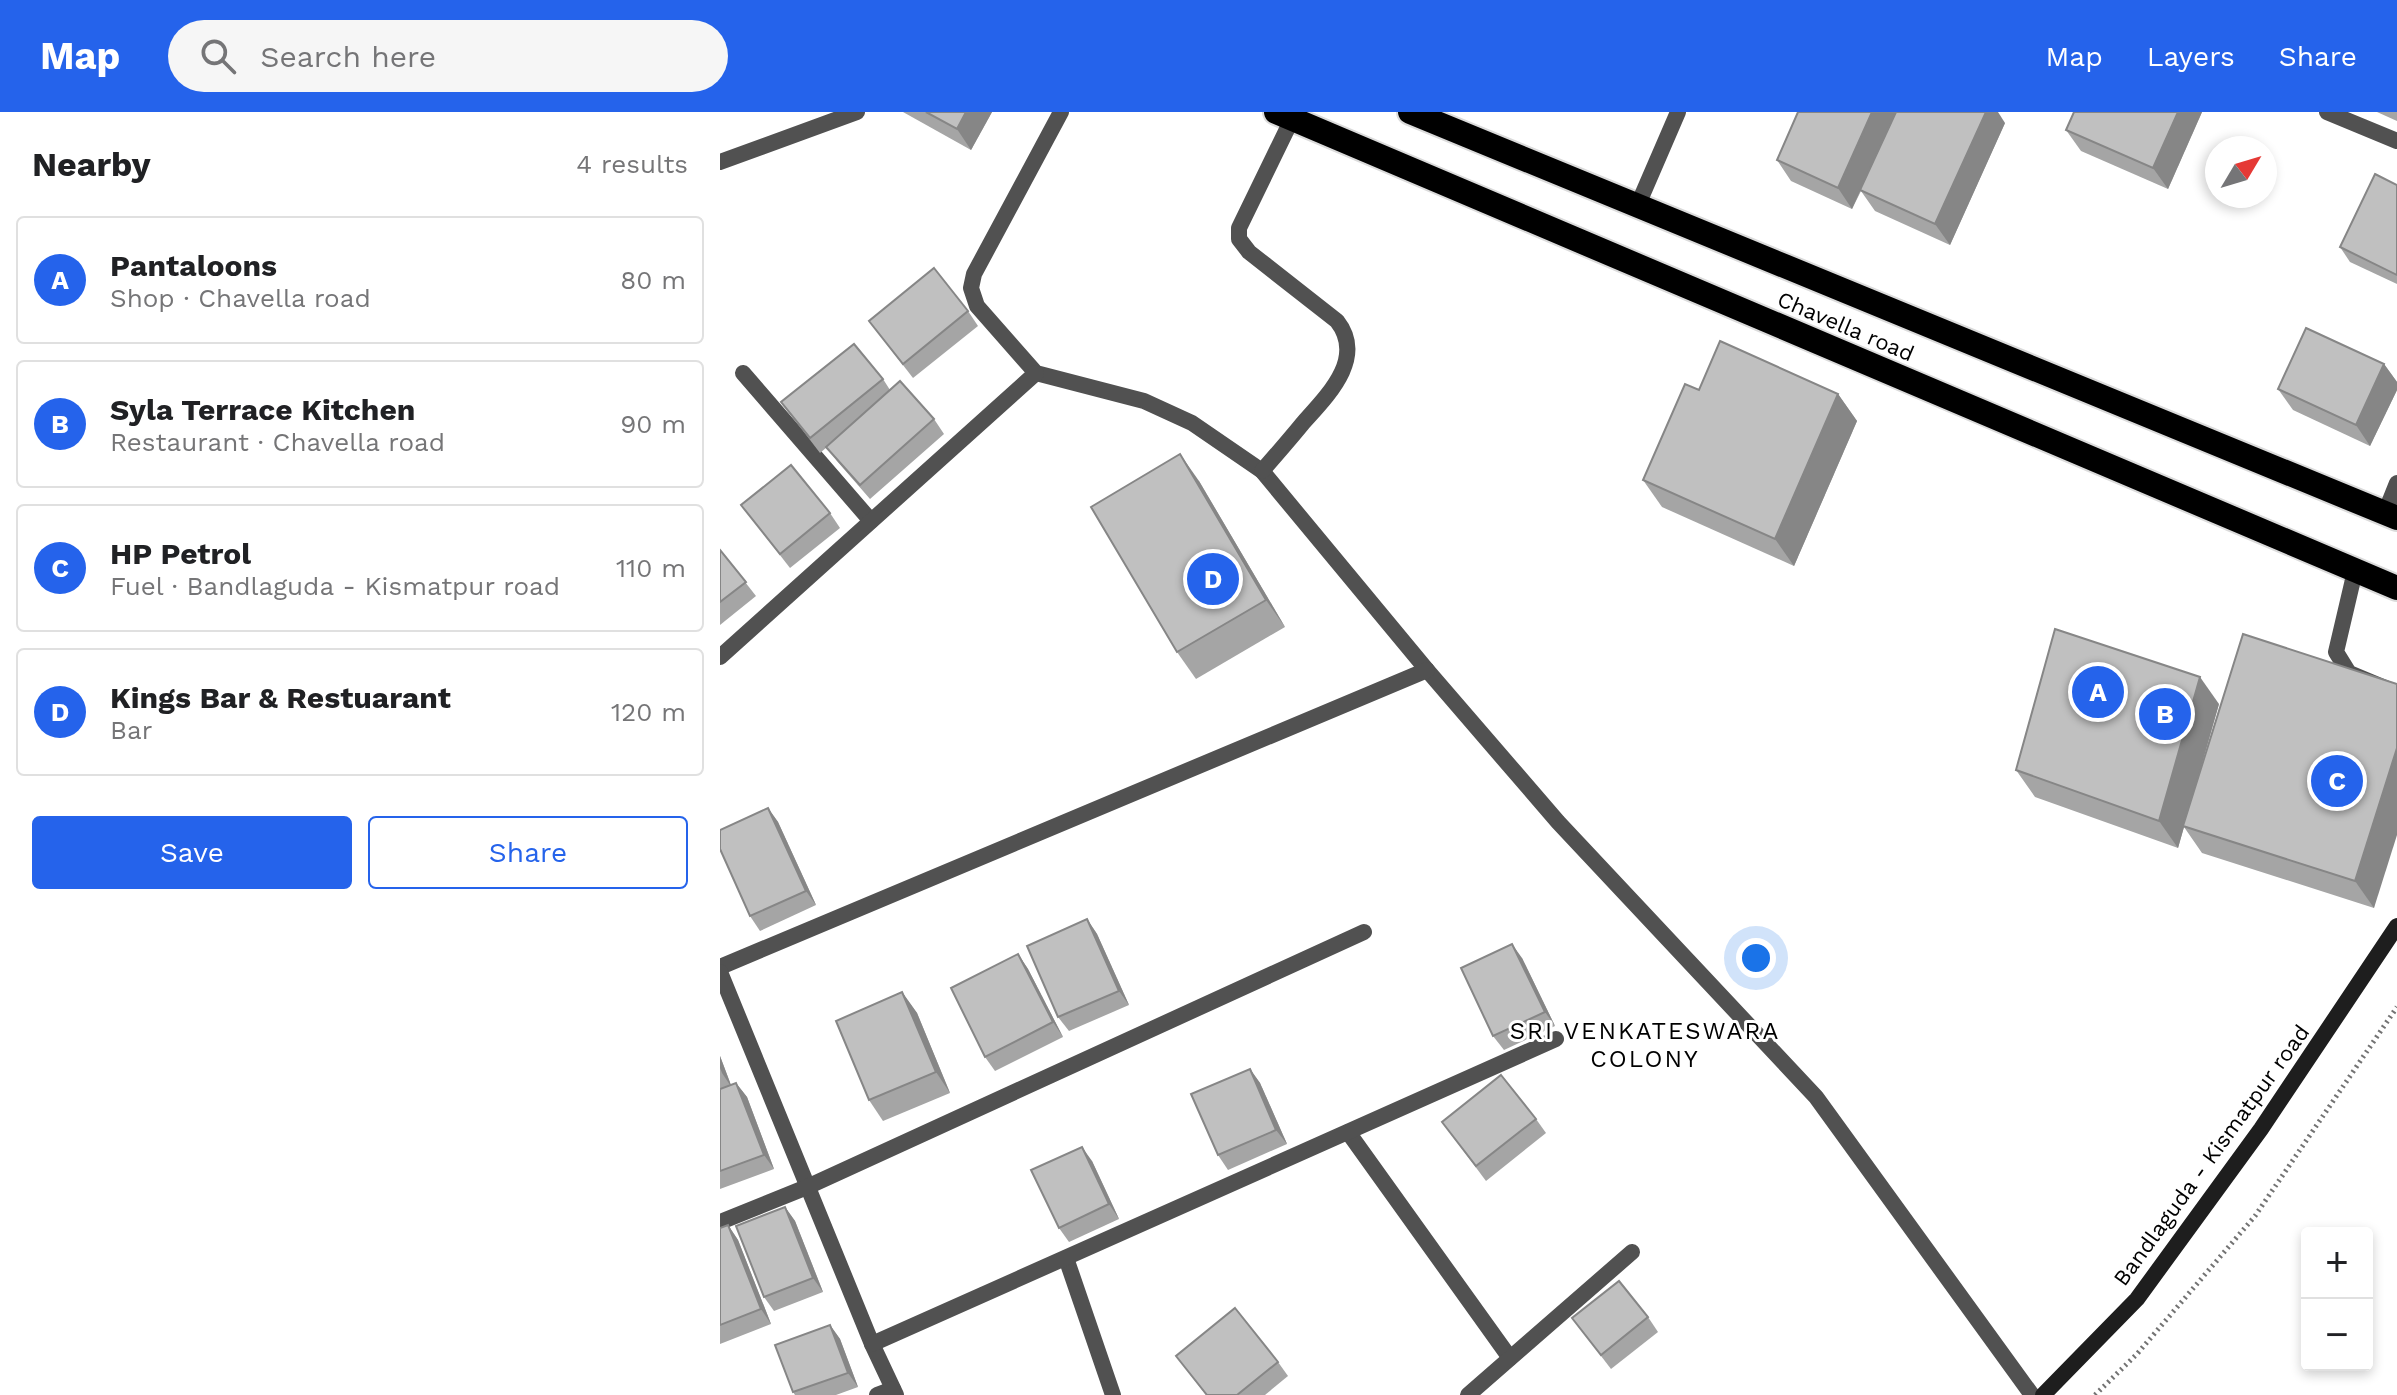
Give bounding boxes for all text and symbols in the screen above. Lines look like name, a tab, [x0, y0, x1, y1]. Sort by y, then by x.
search box	[168, 20, 728, 92]
text: Map	[40, 34, 120, 78]
icon: search	[196, 34, 240, 78]
text: Search here	[260, 39, 436, 74]
text: Map	[2046, 40, 2103, 73]
text: Layers	[2147, 40, 2235, 73]
text: Share	[2279, 40, 2357, 73]
north arrow	[2205, 136, 2277, 208]
text: Nearby	[32, 144, 151, 184]
text: 4 results	[576, 149, 688, 179]
text: Pantaloons	[110, 248, 277, 283]
text: A	[51, 265, 69, 295]
text: 80 m	[620, 265, 686, 295]
text: Shop · Chavella road	[110, 283, 371, 313]
street label: Chavella road	[1774, 286, 1918, 366]
text: Syla Terrace Kitchen	[110, 392, 415, 427]
text: B	[51, 409, 69, 439]
text: 90 m	[620, 409, 686, 439]
text: Restaurant · Chavella road	[110, 427, 445, 457]
text: HP Petrol	[110, 536, 251, 571]
pin: D	[1187, 549, 1239, 609]
text: C	[51, 553, 69, 583]
text: 110 m	[616, 553, 686, 583]
text: Fuel · Bandlaguda - Kismatpur road	[110, 571, 560, 601]
pin: A	[2072, 662, 2124, 722]
text: Kings Bar & Restuarant	[110, 680, 451, 715]
pin: B	[2139, 684, 2191, 744]
text: D	[51, 697, 69, 727]
text: 120 m	[611, 697, 686, 727]
text: Bar	[110, 715, 152, 745]
pin: C	[2311, 751, 2363, 811]
button: Save	[32, 816, 352, 889]
button: Share	[368, 816, 688, 889]
your location	[1736, 938, 1776, 978]
district label: SRI VENKATESWARA COLONY	[1510, 1017, 1780, 1073]
street label: Bandlaguda - Kismatpur road	[2108, 1020, 2314, 1291]
map controls	[2301, 1227, 2373, 1371]
button: +	[2301, 1227, 2373, 1299]
button: −	[2301, 1299, 2373, 1371]

